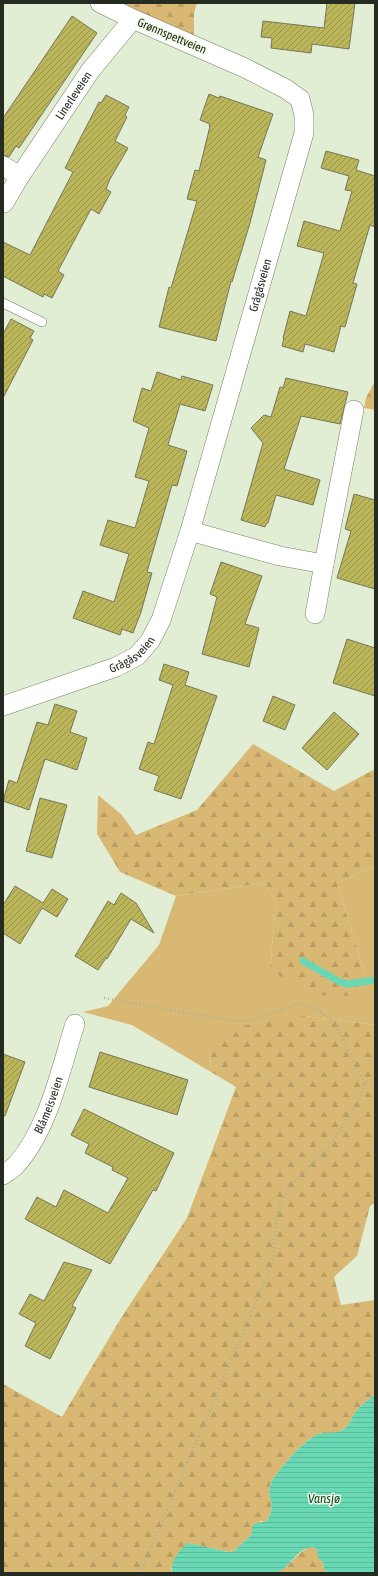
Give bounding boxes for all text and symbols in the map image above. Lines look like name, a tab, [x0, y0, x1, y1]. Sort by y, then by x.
street label: Grønnspettveien	[135, 15, 209, 57]
street label: Linerleveien	[53, 69, 95, 122]
street label: Grågåsveien	[246, 257, 275, 313]
street label: Grågåsveien	[107, 634, 158, 676]
street label: Blåmeisveien	[31, 1075, 66, 1136]
water label: Vansjø	[308, 1491, 340, 1506]

